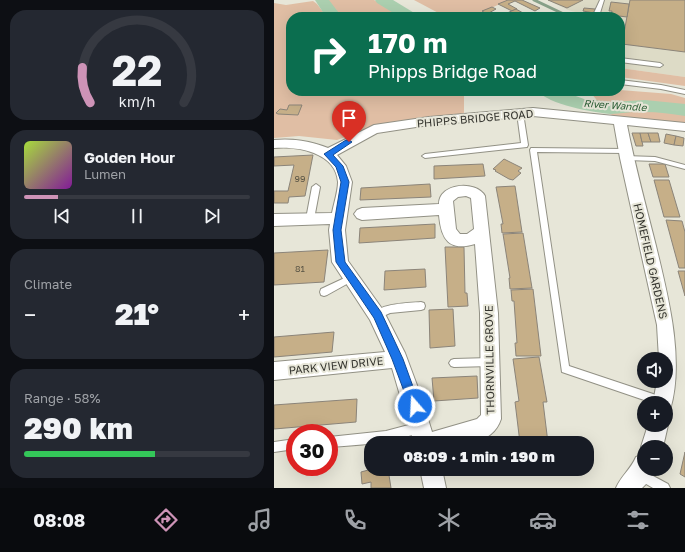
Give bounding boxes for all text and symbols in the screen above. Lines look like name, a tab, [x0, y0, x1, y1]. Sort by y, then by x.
text: 170 m	[368, 26, 447, 59]
icon: right	[302, 28, 354, 80]
text: 22	[112, 45, 162, 95]
text: Phipps Bridge Road	[368, 60, 537, 82]
text: km/h	[119, 92, 155, 109]
water label: River Wandle	[583, 97, 648, 113]
pin	[332, 101, 366, 142]
street label: PHIPPS BRIDGE ROAD	[416, 106, 534, 130]
icon: arrive	[338, 107, 360, 129]
text: Golden Hour	[84, 148, 175, 166]
text: Lumen	[84, 166, 126, 182]
house number: 99	[295, 173, 305, 184]
street label: HOMEFIELD GARDENS	[631, 202, 671, 320]
icon: previous	[51, 205, 73, 227]
icon: pause	[126, 205, 148, 227]
icon: next	[201, 205, 223, 227]
house number: 81	[295, 263, 306, 274]
text: Climate	[24, 276, 72, 292]
text: 21°	[115, 296, 159, 332]
text: −	[24, 301, 36, 328]
text: +	[238, 301, 250, 328]
street label: THORNVILLE GROVE	[482, 305, 496, 415]
map controls	[637, 352, 673, 476]
button: sound	[637, 352, 673, 388]
street label: PARK VIEW DRIVE	[288, 354, 384, 376]
position arrow	[394, 385, 436, 427]
text: Range · 58%	[24, 390, 100, 406]
button: +	[637, 396, 673, 432]
text: 290 km	[24, 410, 133, 446]
speed limit sign: 30	[286, 424, 338, 476]
button: −	[637, 440, 673, 476]
text: 08:09 · 1 min · 190 m	[403, 447, 555, 465]
icon: directions	[152, 506, 180, 534]
icon: music	[246, 506, 274, 534]
icon: phone	[341, 506, 369, 534]
icon: climate	[435, 506, 463, 534]
icon: car	[529, 506, 557, 534]
icon: filters	[624, 506, 652, 534]
text: 08:08	[33, 509, 85, 531]

